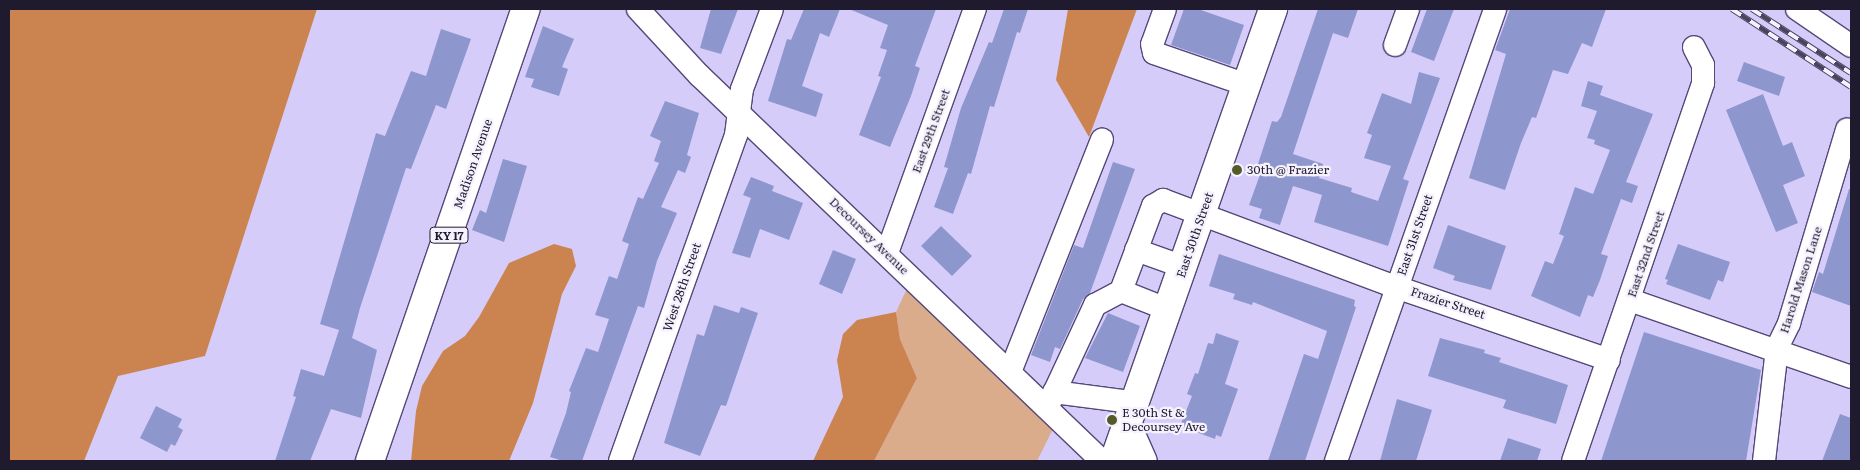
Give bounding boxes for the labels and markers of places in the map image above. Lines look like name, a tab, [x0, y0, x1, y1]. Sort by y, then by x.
place label: 30th @ Frazier	[1247, 163, 1329, 177]
marker: 30th @ Frazier	[1231, 164, 1243, 176]
place label: E 30th St & Decoursey Ave	[1122, 406, 1205, 434]
marker: E 30th St & Decoursey Ave	[1106, 414, 1118, 426]

